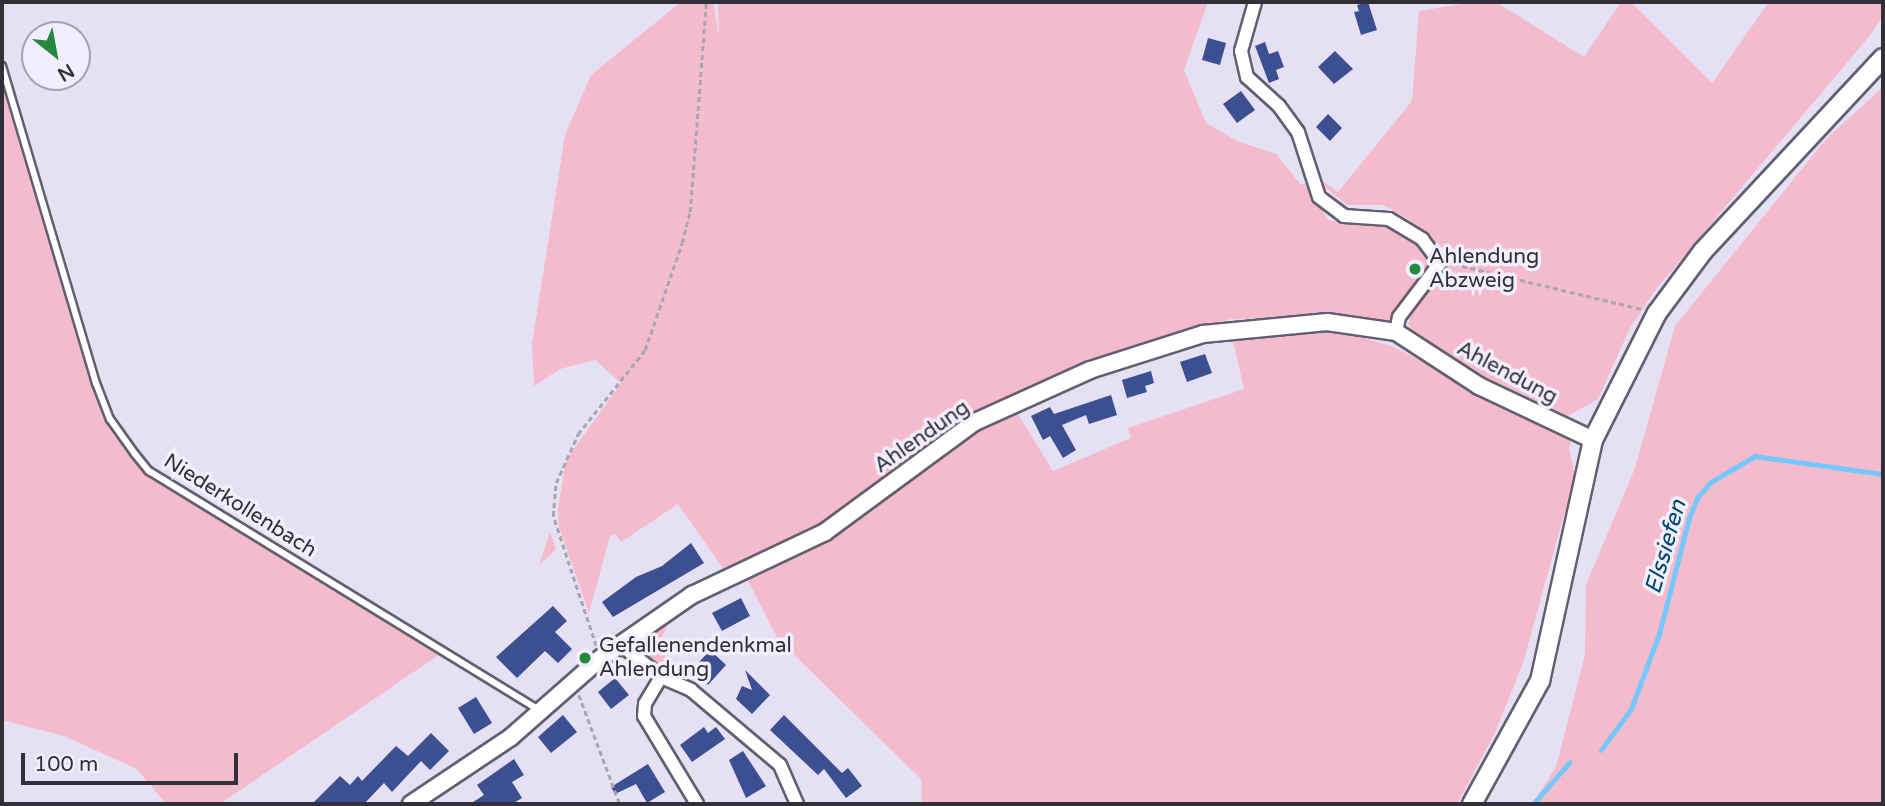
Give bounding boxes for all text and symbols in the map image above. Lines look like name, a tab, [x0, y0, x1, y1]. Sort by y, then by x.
north arrow	[21, 21, 91, 91]
text: N	[54, 59, 78, 86]
place label: Ahlendung Abzweig	[1429, 244, 1539, 294]
marker: Ahlendung Abzweig	[1407, 261, 1423, 277]
street label: Ahlendung	[1452, 336, 1562, 410]
street label: Ahlendung	[870, 395, 974, 479]
street label: Niederkollenbach	[159, 449, 321, 563]
water label: Elssiefen	[1639, 497, 1693, 597]
place label: Gefallenendenkmal Ahlendung	[599, 633, 792, 683]
marker: Gefallenendenkmal Ahlendung	[577, 650, 593, 666]
scale bar	[24, 740, 242, 784]
text: 100 m	[34, 752, 98, 777]

